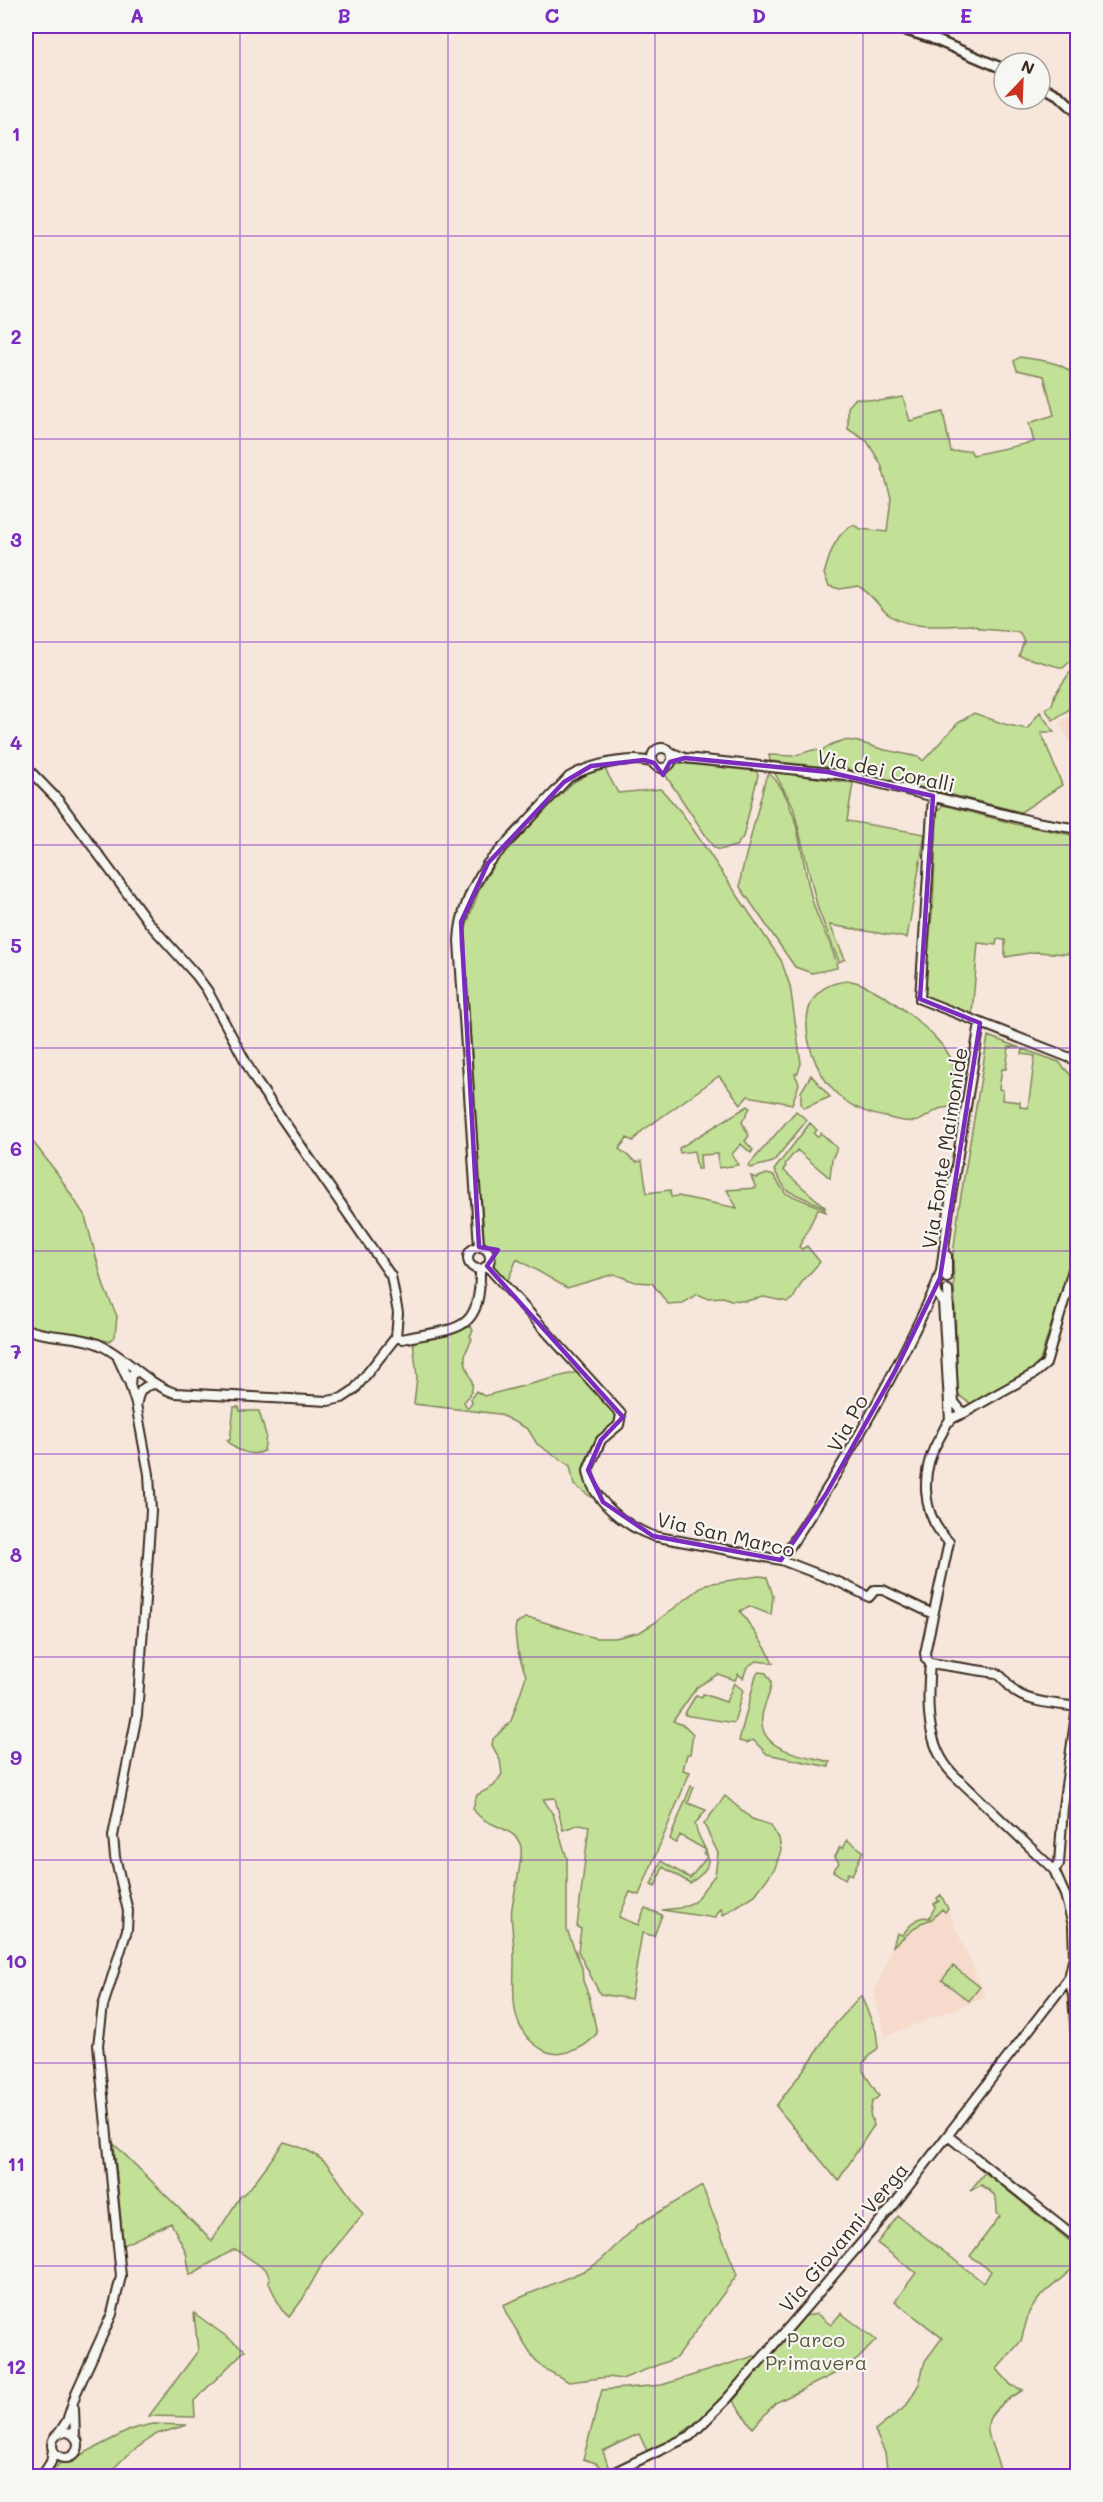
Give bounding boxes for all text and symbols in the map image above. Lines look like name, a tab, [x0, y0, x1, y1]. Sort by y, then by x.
text: A	[130, 2, 144, 28]
text: B	[337, 2, 351, 28]
text: C	[545, 2, 560, 28]
text: D	[752, 2, 766, 28]
text: E	[960, 2, 972, 28]
north arrow	[992, 51, 1052, 111]
text: N	[1018, 55, 1038, 79]
text: 1	[12, 120, 20, 146]
text: 2	[10, 323, 22, 349]
text: 3	[10, 526, 22, 552]
text: 4	[10, 729, 23, 755]
street label: Via dei Coralli	[815, 743, 957, 797]
text: 5	[10, 932, 22, 958]
street label: Via Fonte Maimonide	[915, 1045, 973, 1251]
text: 6	[10, 1135, 22, 1161]
text: 7	[10, 1338, 22, 1364]
street label: Via Po	[821, 1389, 873, 1456]
street label: Via San Marco	[654, 1505, 798, 1563]
text: 8	[10, 1541, 22, 1567]
text: 9	[10, 1744, 22, 1770]
text: 10	[5, 1947, 27, 1973]
text: 11	[7, 2150, 25, 2176]
street label: Via Giovanni Verga	[773, 2157, 913, 2317]
park label: Parco Primavera	[765, 2326, 867, 2375]
text: 12	[6, 2353, 26, 2379]

